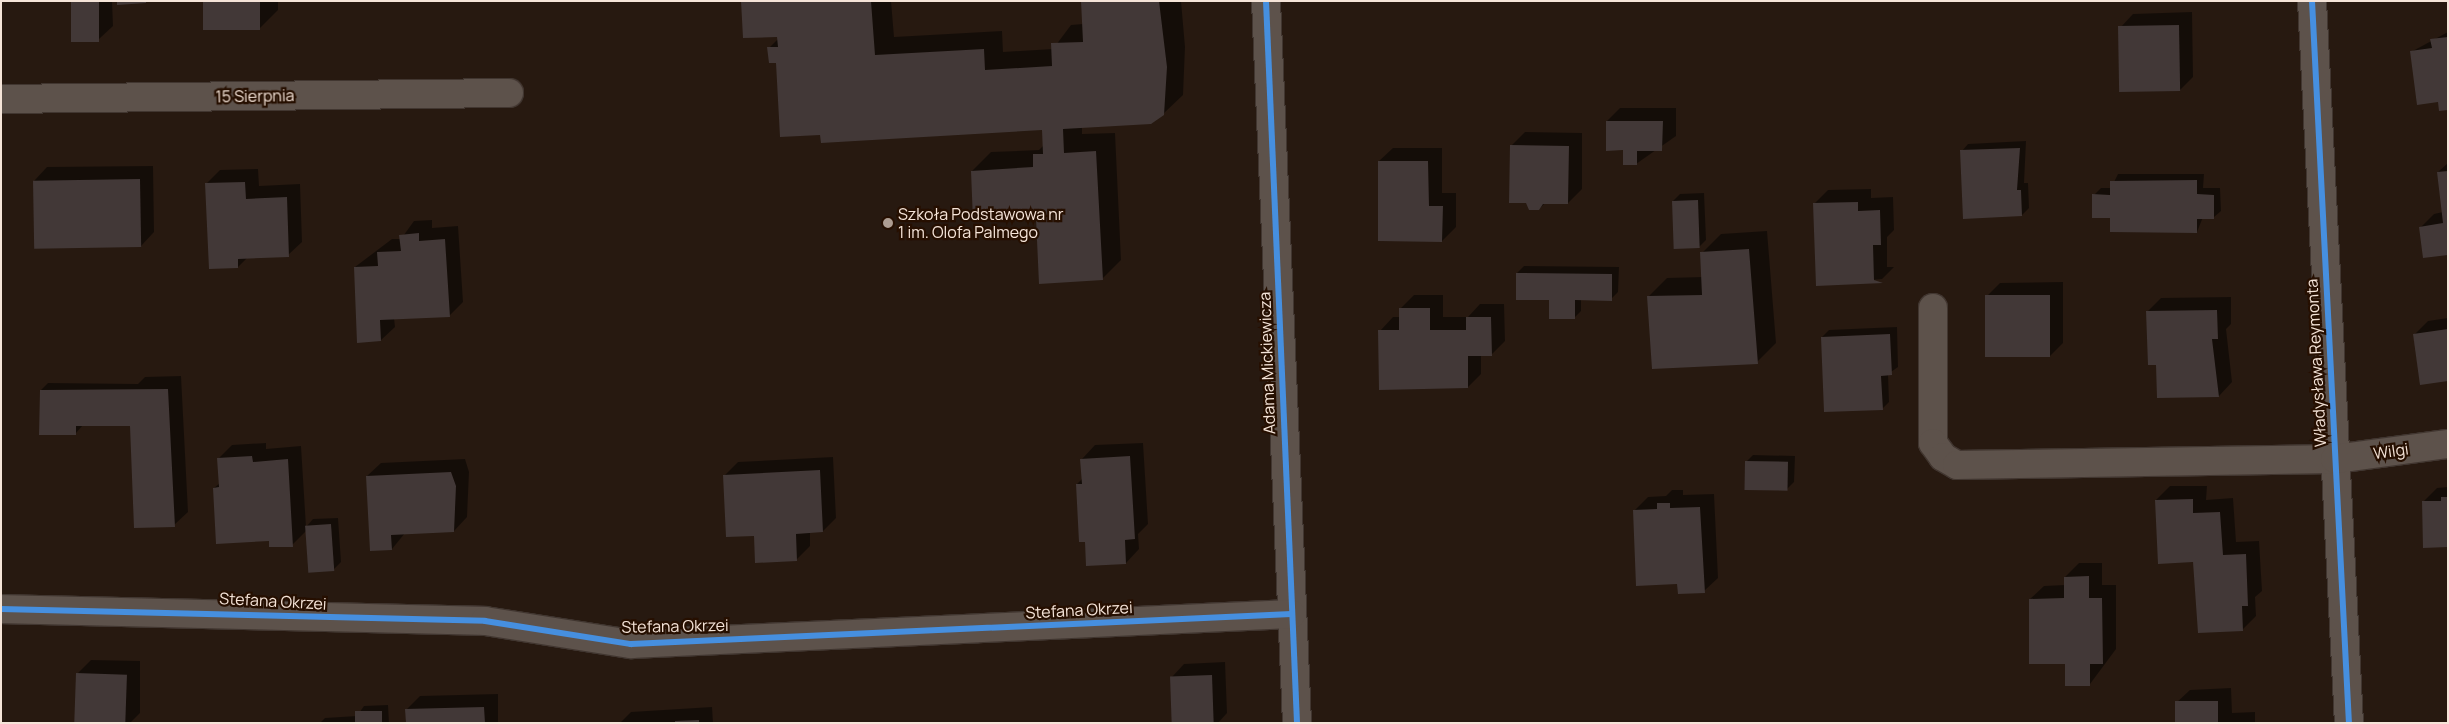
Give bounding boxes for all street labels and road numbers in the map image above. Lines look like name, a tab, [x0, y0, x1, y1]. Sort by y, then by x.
street label: 15 Sierpnia	[215, 86, 295, 106]
street label: Władysława Reymonta	[2302, 278, 2330, 448]
street label: Adama Mickiewicza	[1255, 291, 1279, 435]
street label: Wilgi	[2372, 439, 2410, 463]
street label: Stefana Okrzei	[219, 589, 327, 613]
street label: Stefana Okrzei	[1025, 598, 1133, 622]
street label: Stefana Okrzei	[621, 615, 729, 637]

